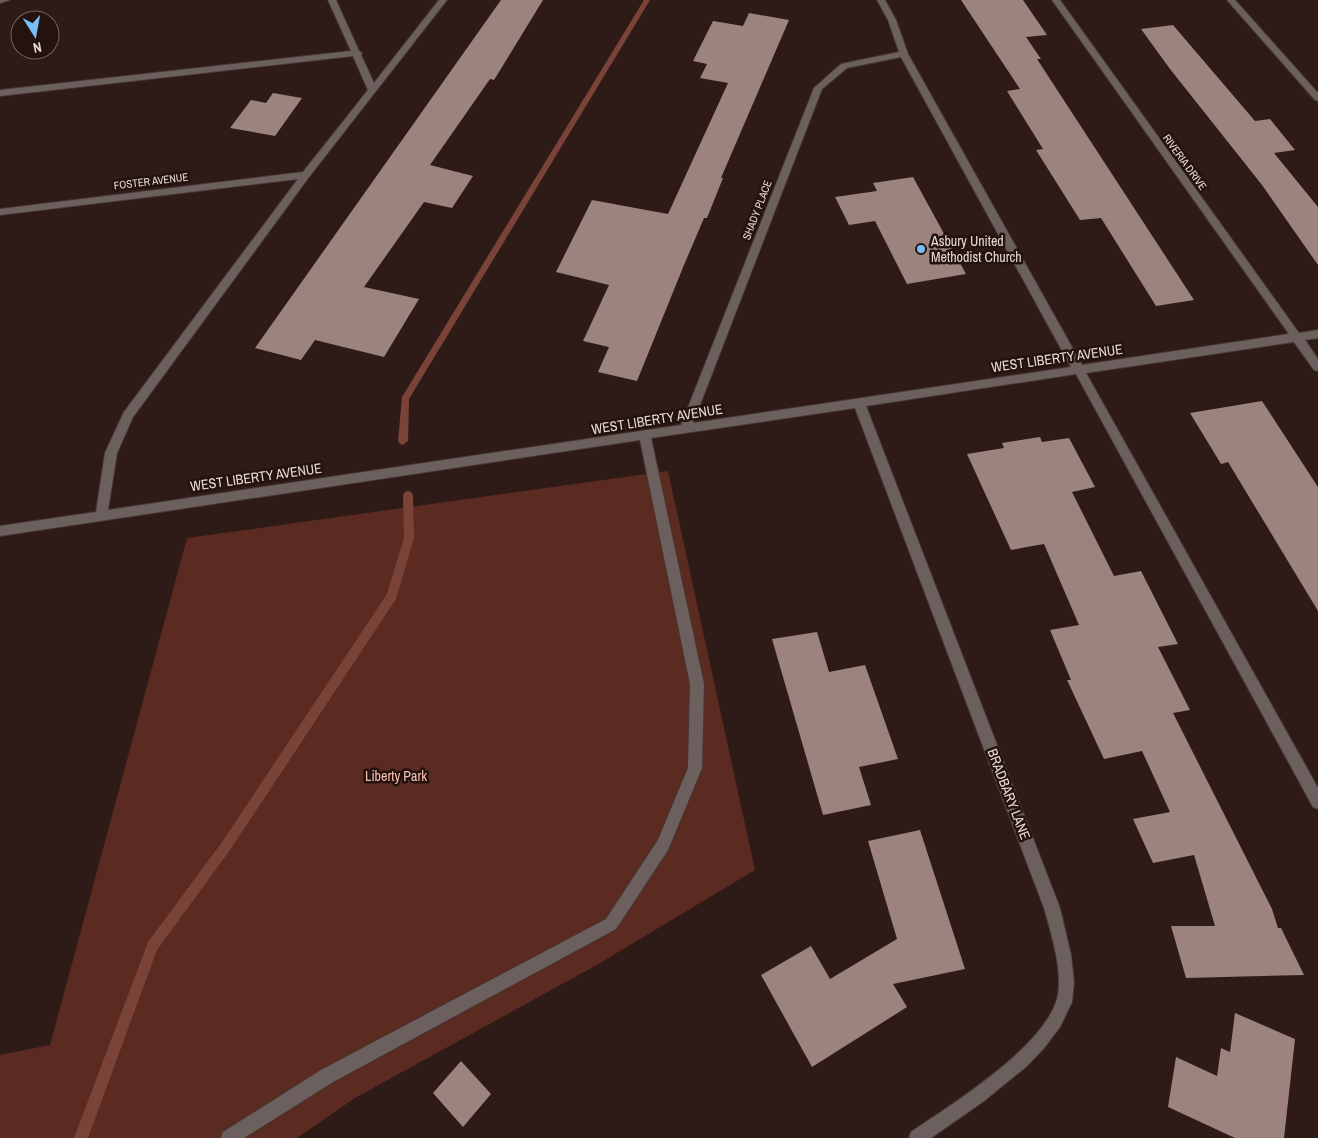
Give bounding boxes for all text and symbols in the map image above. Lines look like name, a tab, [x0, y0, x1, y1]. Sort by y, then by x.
north arrow	[10, 10, 60, 60]
text: N	[32, 38, 43, 57]
street label: RIVERIA DRIVE	[1160, 131, 1210, 193]
street label: FOSTER AVENUE	[113, 169, 189, 193]
street label: SHADY PLACE	[739, 178, 775, 242]
place label: Asbury United Methodist Church	[930, 232, 1022, 266]
marker: Asbury United Methodist Church	[915, 243, 927, 255]
street label: WEST LIBERTY AVENUE	[990, 340, 1124, 376]
street label: WEST LIBERTY AVENUE	[590, 400, 724, 438]
street label: WEST LIBERTY AVENUE	[189, 459, 323, 495]
street label: BRADBARY LANE	[983, 746, 1035, 842]
park label: Liberty Park	[365, 767, 427, 785]

